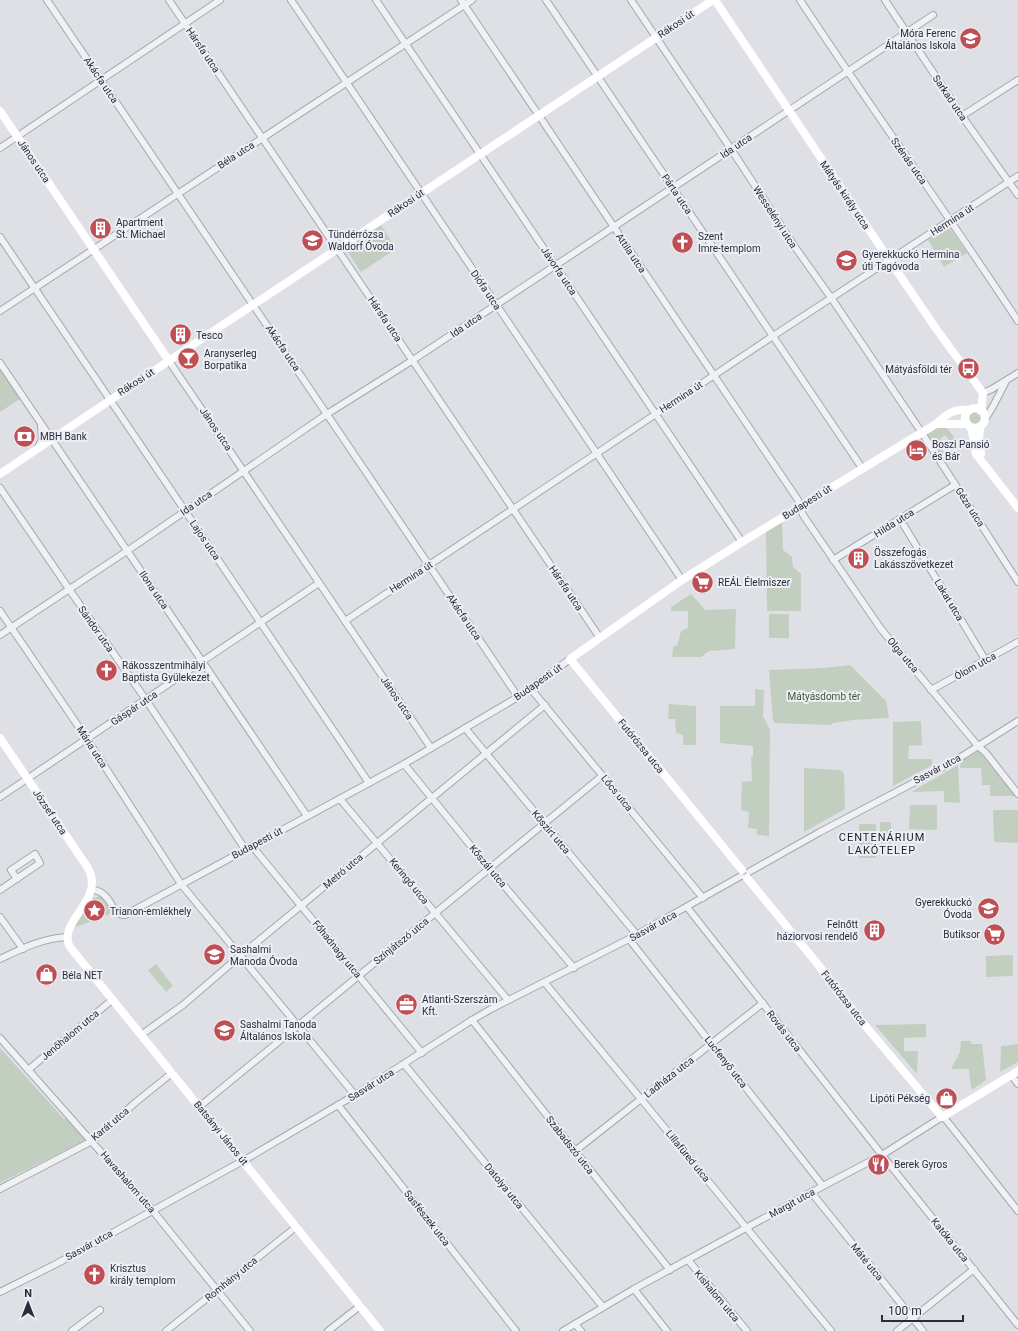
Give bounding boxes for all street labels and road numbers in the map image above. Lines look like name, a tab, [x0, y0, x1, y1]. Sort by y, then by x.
street label: Rákosi út	[656, 8, 696, 40]
street label: Hársfa utca	[184, 25, 222, 75]
street label: Akácfa utca	[82, 55, 120, 105]
street label: Sarkad utca	[931, 73, 969, 123]
street label: Ida utca	[718, 131, 754, 161]
street label: Szénás utca	[889, 136, 929, 186]
street label: János utca	[16, 137, 52, 185]
street label: Béla utca	[216, 139, 256, 171]
street label: Mátyás király utca	[818, 159, 872, 231]
street label: Párta utca	[660, 172, 694, 216]
street label: Wesselényi utca	[751, 184, 799, 250]
street label: Rákosi út	[386, 187, 426, 219]
street label: Hermina út	[928, 202, 976, 238]
street label: Attila utca	[614, 231, 648, 275]
street label: Jávorfa utca	[539, 245, 579, 297]
street label: Diófa utca	[469, 268, 503, 312]
street label: Hársfa utca	[366, 294, 404, 344]
street label: Ida utca	[448, 310, 484, 340]
street label: Akácfa utca	[264, 323, 302, 373]
street label: Rákosi út	[116, 366, 156, 398]
street label: Hermina út	[657, 379, 705, 415]
street label: János utca	[198, 405, 234, 453]
street label: Budapesti út	[780, 483, 834, 521]
street label: Géza utca	[953, 485, 987, 529]
street label: Ida utca	[178, 488, 214, 518]
street label: Hilda utca	[872, 506, 916, 540]
street label: Lajos utca	[188, 518, 222, 562]
street label: Hermina út	[387, 559, 435, 595]
street label: Hársfa utca	[547, 563, 585, 613]
street label: Ilona utca	[137, 569, 171, 611]
street label: Lakat utca	[932, 577, 966, 623]
street label: Akácfa utca	[445, 592, 483, 642]
street label: Sándor utca	[76, 604, 116, 654]
street label: Olga utca	[885, 635, 921, 675]
street label: Ólom utca	[952, 649, 998, 682]
street label: Budapesti út	[512, 661, 564, 703]
street label: János utca	[379, 674, 415, 722]
street label: Gáspár utca	[109, 688, 159, 728]
street label: Futórózsa utca	[616, 717, 666, 775]
street label: Mária utca	[74, 724, 110, 770]
street label: Sasvár utca	[911, 752, 963, 786]
street label: Lőcs utca	[599, 773, 635, 813]
street label: József utca	[31, 787, 69, 837]
street label: Kőszirt utca	[530, 808, 572, 856]
street label: Budapesti út	[230, 825, 284, 861]
street label: Kőszál utca	[467, 843, 509, 889]
street label: Metró utca	[321, 851, 365, 891]
street label: Keringő utca	[387, 856, 431, 906]
street label: Sasvár utca	[628, 909, 678, 943]
street label: Színjátszó utca	[371, 915, 431, 967]
street label: Főhadnagy utca	[310, 918, 364, 980]
street label: Futórózsa utca	[819, 969, 869, 1027]
street label: Jenőhalom utca	[39, 1008, 101, 1062]
street label: Rovás utca	[765, 1008, 803, 1054]
street label: Lucfenyő utca	[702, 1034, 750, 1090]
street label: Ladháza utca	[642, 1054, 696, 1100]
street label: Sasvár utca	[346, 1067, 396, 1103]
street label: Batsányi János út	[192, 1099, 250, 1167]
street label: Karát utca	[89, 1105, 131, 1143]
street label: Szabadszó utca	[544, 1114, 596, 1176]
street label: Lillafüred utca	[664, 1128, 712, 1184]
street label: Havashalom utca	[98, 1149, 158, 1215]
street label: Datolya utca	[482, 1161, 526, 1211]
street label: Margit utca	[767, 1186, 817, 1220]
street label: Sasfészek utca	[402, 1188, 452, 1248]
street label: Katóka utca	[929, 1216, 971, 1264]
street label: Sasvár utca	[64, 1228, 114, 1262]
street label: Máté utca	[849, 1241, 885, 1283]
street label: Romhány utca	[203, 1255, 259, 1303]
street label: Kishalom utca	[692, 1268, 742, 1324]

